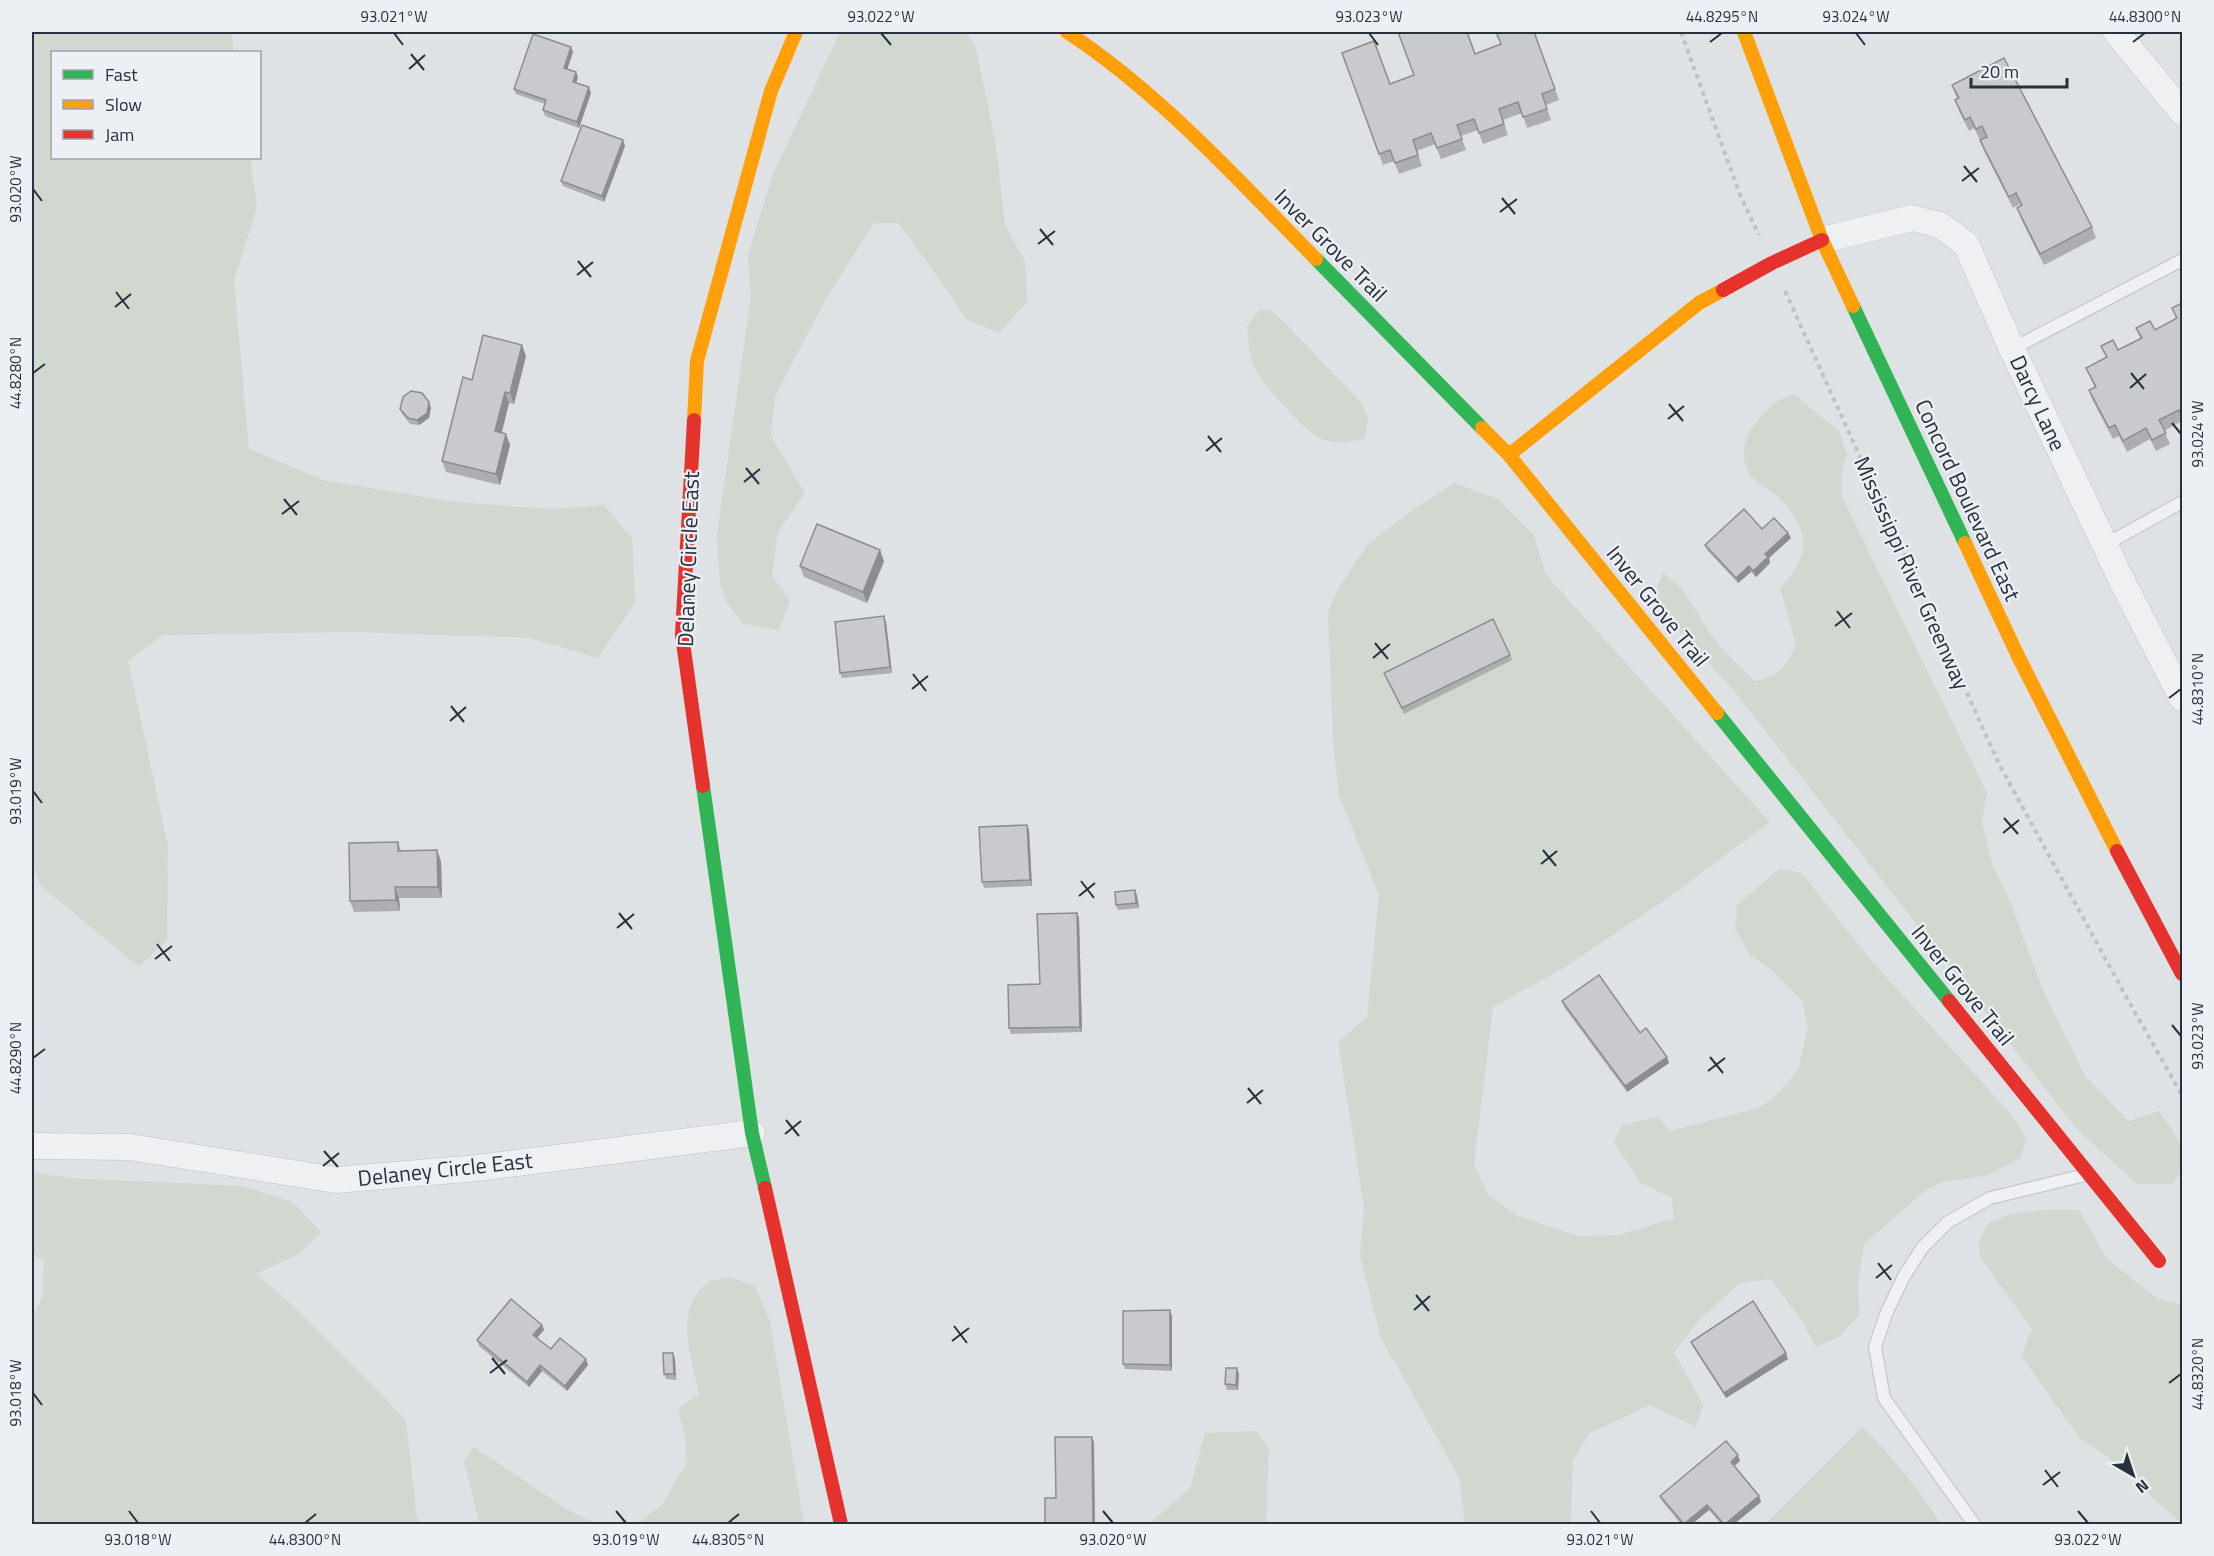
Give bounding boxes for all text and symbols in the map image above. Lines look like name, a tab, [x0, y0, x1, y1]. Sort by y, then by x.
text: 93.021°W	[361, 5, 427, 28]
text: 93.022°W	[848, 5, 914, 28]
text: 93.023°W	[1336, 5, 1402, 28]
text: 44.8295°N	[1686, 5, 1758, 28]
text: 93.024°W	[1823, 5, 1889, 28]
text: 44.8300°N	[2109, 5, 2181, 28]
legend	[51, 51, 261, 159]
scale bar	[1971, 51, 2067, 89]
text: 20 m	[1980, 58, 2019, 85]
text: Fast	[105, 61, 138, 88]
text: Slow	[105, 91, 142, 118]
text: Jam	[105, 121, 134, 148]
text: 93.020°W	[4, 156, 27, 222]
street label: Inver Grove Trail	[1267, 181, 1395, 309]
text: 44.8280°N	[4, 337, 27, 409]
street label: Darcy Lane	[2001, 350, 2075, 456]
street label: Concord Boulevard East	[1906, 393, 2030, 607]
text: 93.024°W	[2186, 401, 2209, 467]
street label: Mississippi River Greenway	[1845, 451, 1979, 695]
street label: Delaney Circle East	[668, 470, 708, 647]
street label: Inver Grove Trail	[1598, 538, 1718, 674]
text: 44.8310°N	[2186, 653, 2209, 725]
text: 93.019°W	[4, 758, 27, 824]
street label: Inver Grove Trail	[1903, 917, 2023, 1053]
text: 93.023°W	[2186, 1003, 2209, 1069]
text: 44.8290°N	[4, 1022, 27, 1094]
street label: Delaney Circle East	[356, 1143, 534, 1195]
text: 44.8320°N	[2186, 1338, 2209, 1410]
text: 93.018°W	[4, 1360, 27, 1426]
north arrow	[2103, 1445, 2163, 1505]
text: N	[2131, 1474, 2154, 1499]
text: 93.018°W	[105, 1528, 171, 1551]
text: 44.8300°N	[269, 1528, 341, 1551]
text: 93.019°W	[593, 1528, 659, 1551]
text: 44.8305°N	[692, 1528, 764, 1551]
text: 93.020°W	[1080, 1528, 1146, 1551]
text: 93.021°W	[1567, 1528, 1633, 1551]
text: 93.022°W	[2055, 1528, 2121, 1551]

